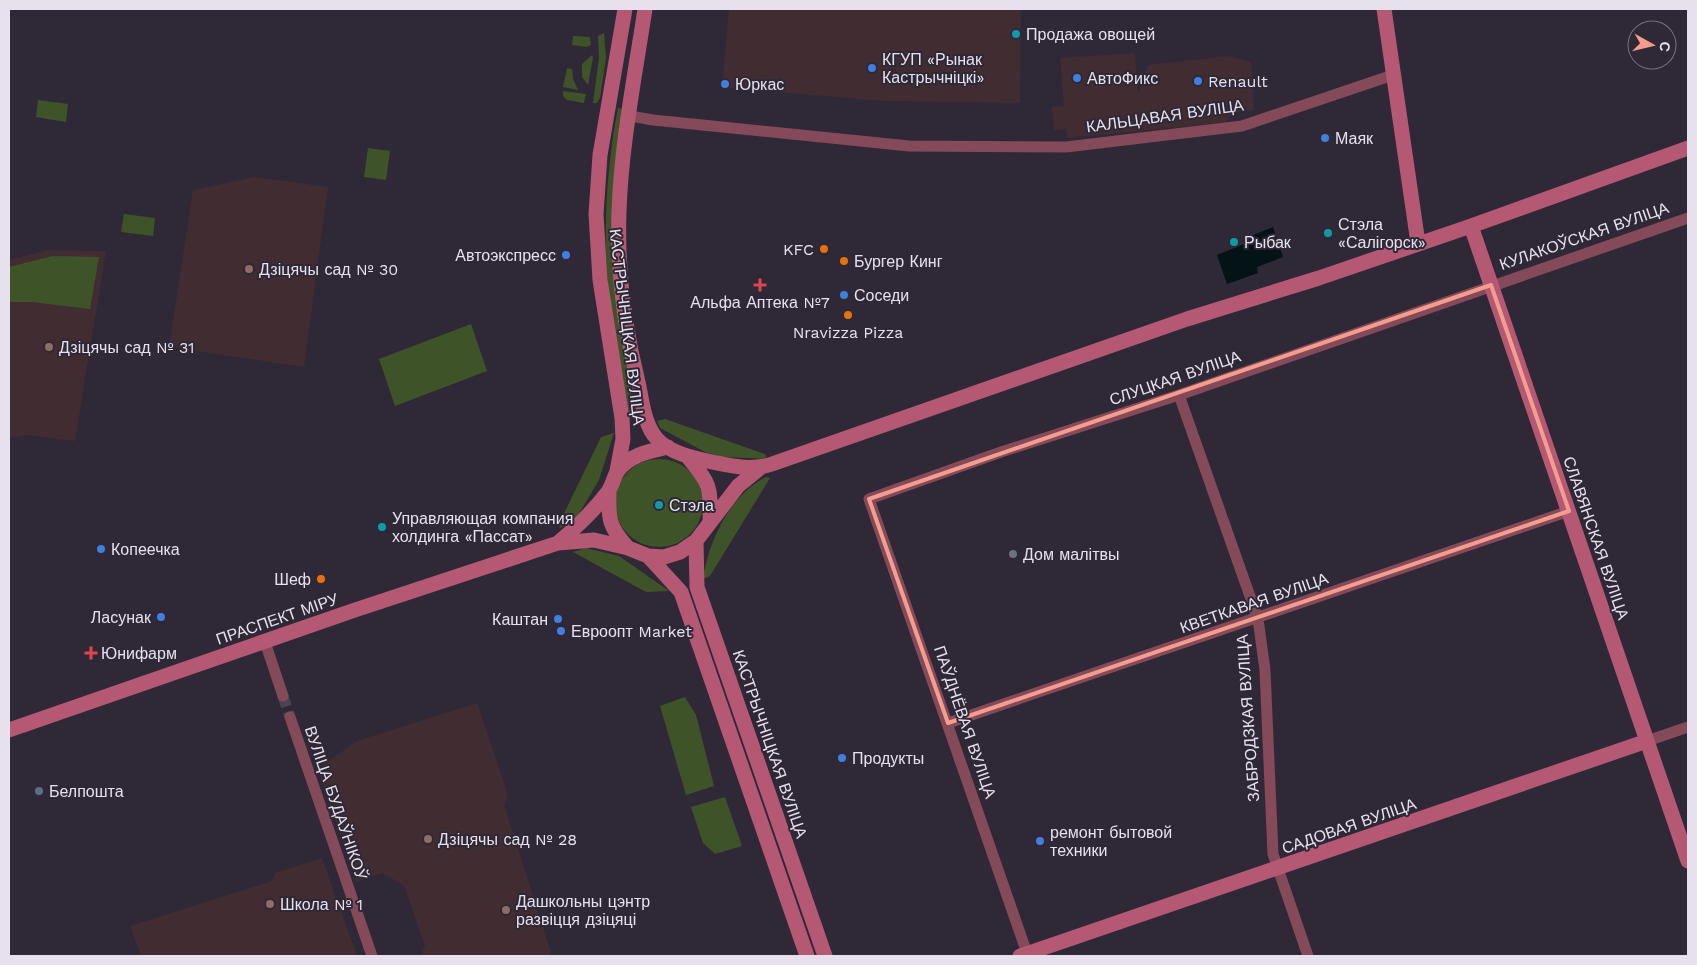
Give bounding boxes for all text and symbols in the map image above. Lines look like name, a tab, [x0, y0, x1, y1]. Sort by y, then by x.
north arrow	[1627, 20, 1677, 70]
place label: Продажа овощей	[1026, 25, 1155, 44]
marker: Продажа овощей	[1010, 28, 1022, 40]
text: С	[1656, 41, 1674, 53]
place label: КГУП «Рынак Кастрычніцкі»	[882, 50, 984, 87]
marker: КГУП «Рынак Кастрычніцкі»	[866, 62, 878, 74]
place label: АвтоФикс	[1087, 69, 1158, 88]
marker: АвтоФикс	[1071, 72, 1083, 84]
place label: Renault	[1208, 72, 1268, 91]
place label: Юркас	[735, 75, 784, 94]
marker: Renault	[1192, 75, 1204, 87]
marker: Юркас	[719, 78, 731, 90]
street label: КАЛЬЦАВАЯ ВУЛІЦА	[1085, 95, 1245, 136]
place label: Маяк	[1335, 129, 1374, 148]
marker: Маяк	[1319, 132, 1331, 144]
street label: КУЛАКОЎСКАЯ ВУЛІЦА	[1497, 197, 1671, 274]
place label: Стэла «Салігорск»	[1338, 215, 1426, 252]
marker: Стэла «Салігорск»	[1322, 227, 1334, 239]
street label: КАСТРЫЧНІЦКАЯ ВУЛІЦА	[606, 228, 649, 427]
place label: Рыбак	[1244, 233, 1292, 252]
marker: Рыбак	[1228, 236, 1240, 248]
place label: KFC	[783, 240, 814, 259]
marker: KFC	[818, 243, 830, 255]
place label: Автоэкспресс	[455, 246, 556, 265]
marker: Автоэкспресс	[560, 249, 572, 261]
place label: Бургер Кинг	[854, 252, 943, 271]
marker: Бургер Кинг	[838, 255, 850, 267]
place label: Дзіцячы сад № 30	[259, 260, 398, 279]
marker: Дзіцячы сад № 30	[243, 263, 255, 275]
marker: Альфа Аптека №7	[754, 279, 766, 291]
place label: Соседи	[854, 286, 909, 305]
marker: Соседи	[838, 289, 850, 301]
place label: Альфа Аптека №7	[690, 293, 830, 312]
marker: Nravizza Pizza	[842, 309, 854, 321]
place label: Nravizza Pizza	[793, 323, 903, 342]
place label: Дзіцячы сад № 31	[59, 338, 195, 357]
marker: Дзіцячы сад № 31	[43, 341, 55, 353]
street label: СЛУЦКАЯ ВУЛІЦА	[1107, 346, 1244, 409]
street label: СЛАВЯНСКАЯ ВУЛІЦА	[1559, 454, 1633, 622]
place label: Стэла	[669, 496, 714, 515]
marker: Стэла	[653, 499, 665, 511]
place label: Управляющая компания холдинга «Пассат»	[392, 509, 573, 546]
marker: Управляющая компания холдинга «Пассат»	[376, 521, 388, 533]
place label: Копеечка	[111, 540, 180, 559]
marker: Копеечка	[95, 543, 107, 555]
place label: Дом малітвы	[1023, 545, 1120, 564]
marker: Дом малітвы	[1007, 548, 1019, 560]
street label: КВЕТКАВАЯ ВУЛІЦА	[1177, 569, 1331, 637]
place label: Шеф	[274, 570, 311, 589]
marker: Шеф	[315, 573, 327, 585]
street label: ПРАСПЕКТ МІРУ	[213, 589, 341, 649]
place label: Ласунак	[91, 608, 152, 627]
place label: Каштан	[492, 610, 548, 629]
marker: Ласунак	[155, 611, 167, 623]
marker: Каштан	[552, 613, 564, 625]
place label: Евроопт Market	[571, 622, 692, 641]
marker: Евроопт Market	[555, 625, 567, 637]
street label: ЗАБРОДЗКАЯ ВУЛІЦА	[1233, 633, 1263, 802]
street label: ПАЎДНЁВАЯ ВУЛІЦА	[930, 643, 1001, 801]
place label: Юнифарм	[101, 644, 177, 663]
marker: Юнифарм	[85, 647, 97, 659]
street label: КАСТРЫЧНІЦКАЯ ВУЛІЦА	[729, 647, 811, 841]
street label: ВУЛІЦА БУДАЎНІКОЎ	[301, 723, 373, 883]
place label: Продукты	[852, 749, 924, 768]
marker: Продукты	[836, 752, 848, 764]
place label: Белпошта	[49, 782, 124, 801]
marker: Белпошта	[33, 785, 45, 797]
street label: САДОВАЯ ВУЛІЦА	[1279, 794, 1419, 858]
place label: ремонт бытовой техники	[1050, 823, 1172, 860]
place label: Дзіцячы сад № 28	[438, 830, 577, 849]
marker: Дзіцячы сад № 28	[422, 833, 434, 845]
marker: ремонт бытовой техники	[1034, 835, 1046, 847]
place label: Дашкольны цэнтр развіцця дзіцяці	[516, 892, 650, 929]
place label: Школа № 1	[280, 895, 363, 914]
marker: Школа № 1	[264, 898, 276, 910]
marker: Дашкольны цэнтр развіцця дзіцяці	[500, 904, 512, 916]

